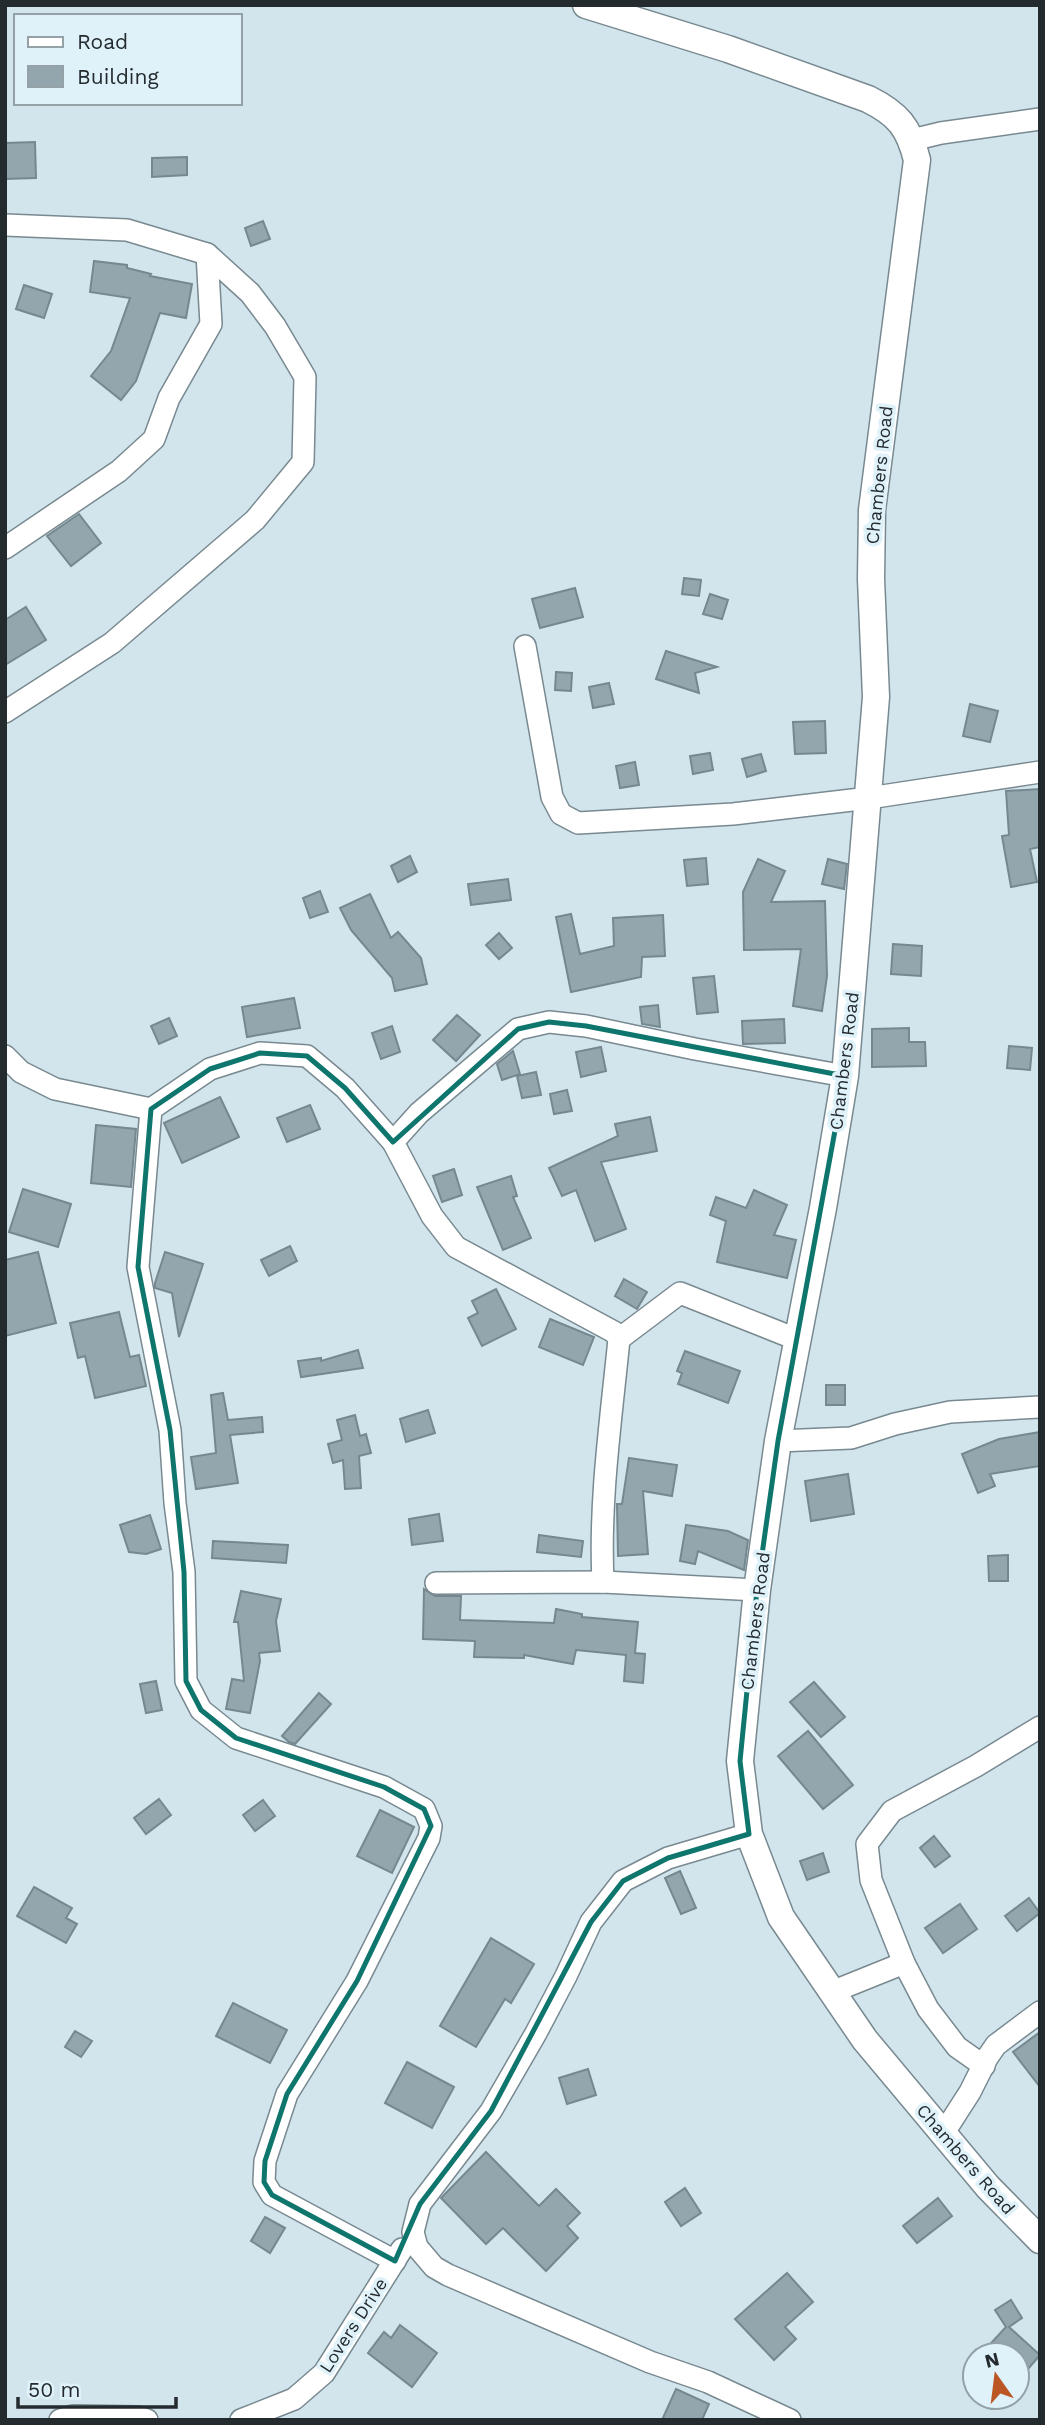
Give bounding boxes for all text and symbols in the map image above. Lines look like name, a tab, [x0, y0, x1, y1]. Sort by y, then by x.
legend	[14, 14, 242, 105]
text: Road	[77, 29, 128, 54]
text: Building	[77, 64, 159, 89]
street label: Chambers Road	[861, 405, 897, 545]
street label: Chambers Road	[825, 991, 863, 1131]
street label: Chambers Road	[736, 1551, 774, 1691]
street label: Chambers Road	[912, 2100, 1020, 2218]
street label: Lovers Drive	[315, 2274, 391, 2376]
north arrow	[961, 2341, 1031, 2411]
text: N	[982, 2347, 1002, 2373]
scale bar	[18, 2366, 175, 2410]
text: 50 m	[28, 2377, 80, 2402]

